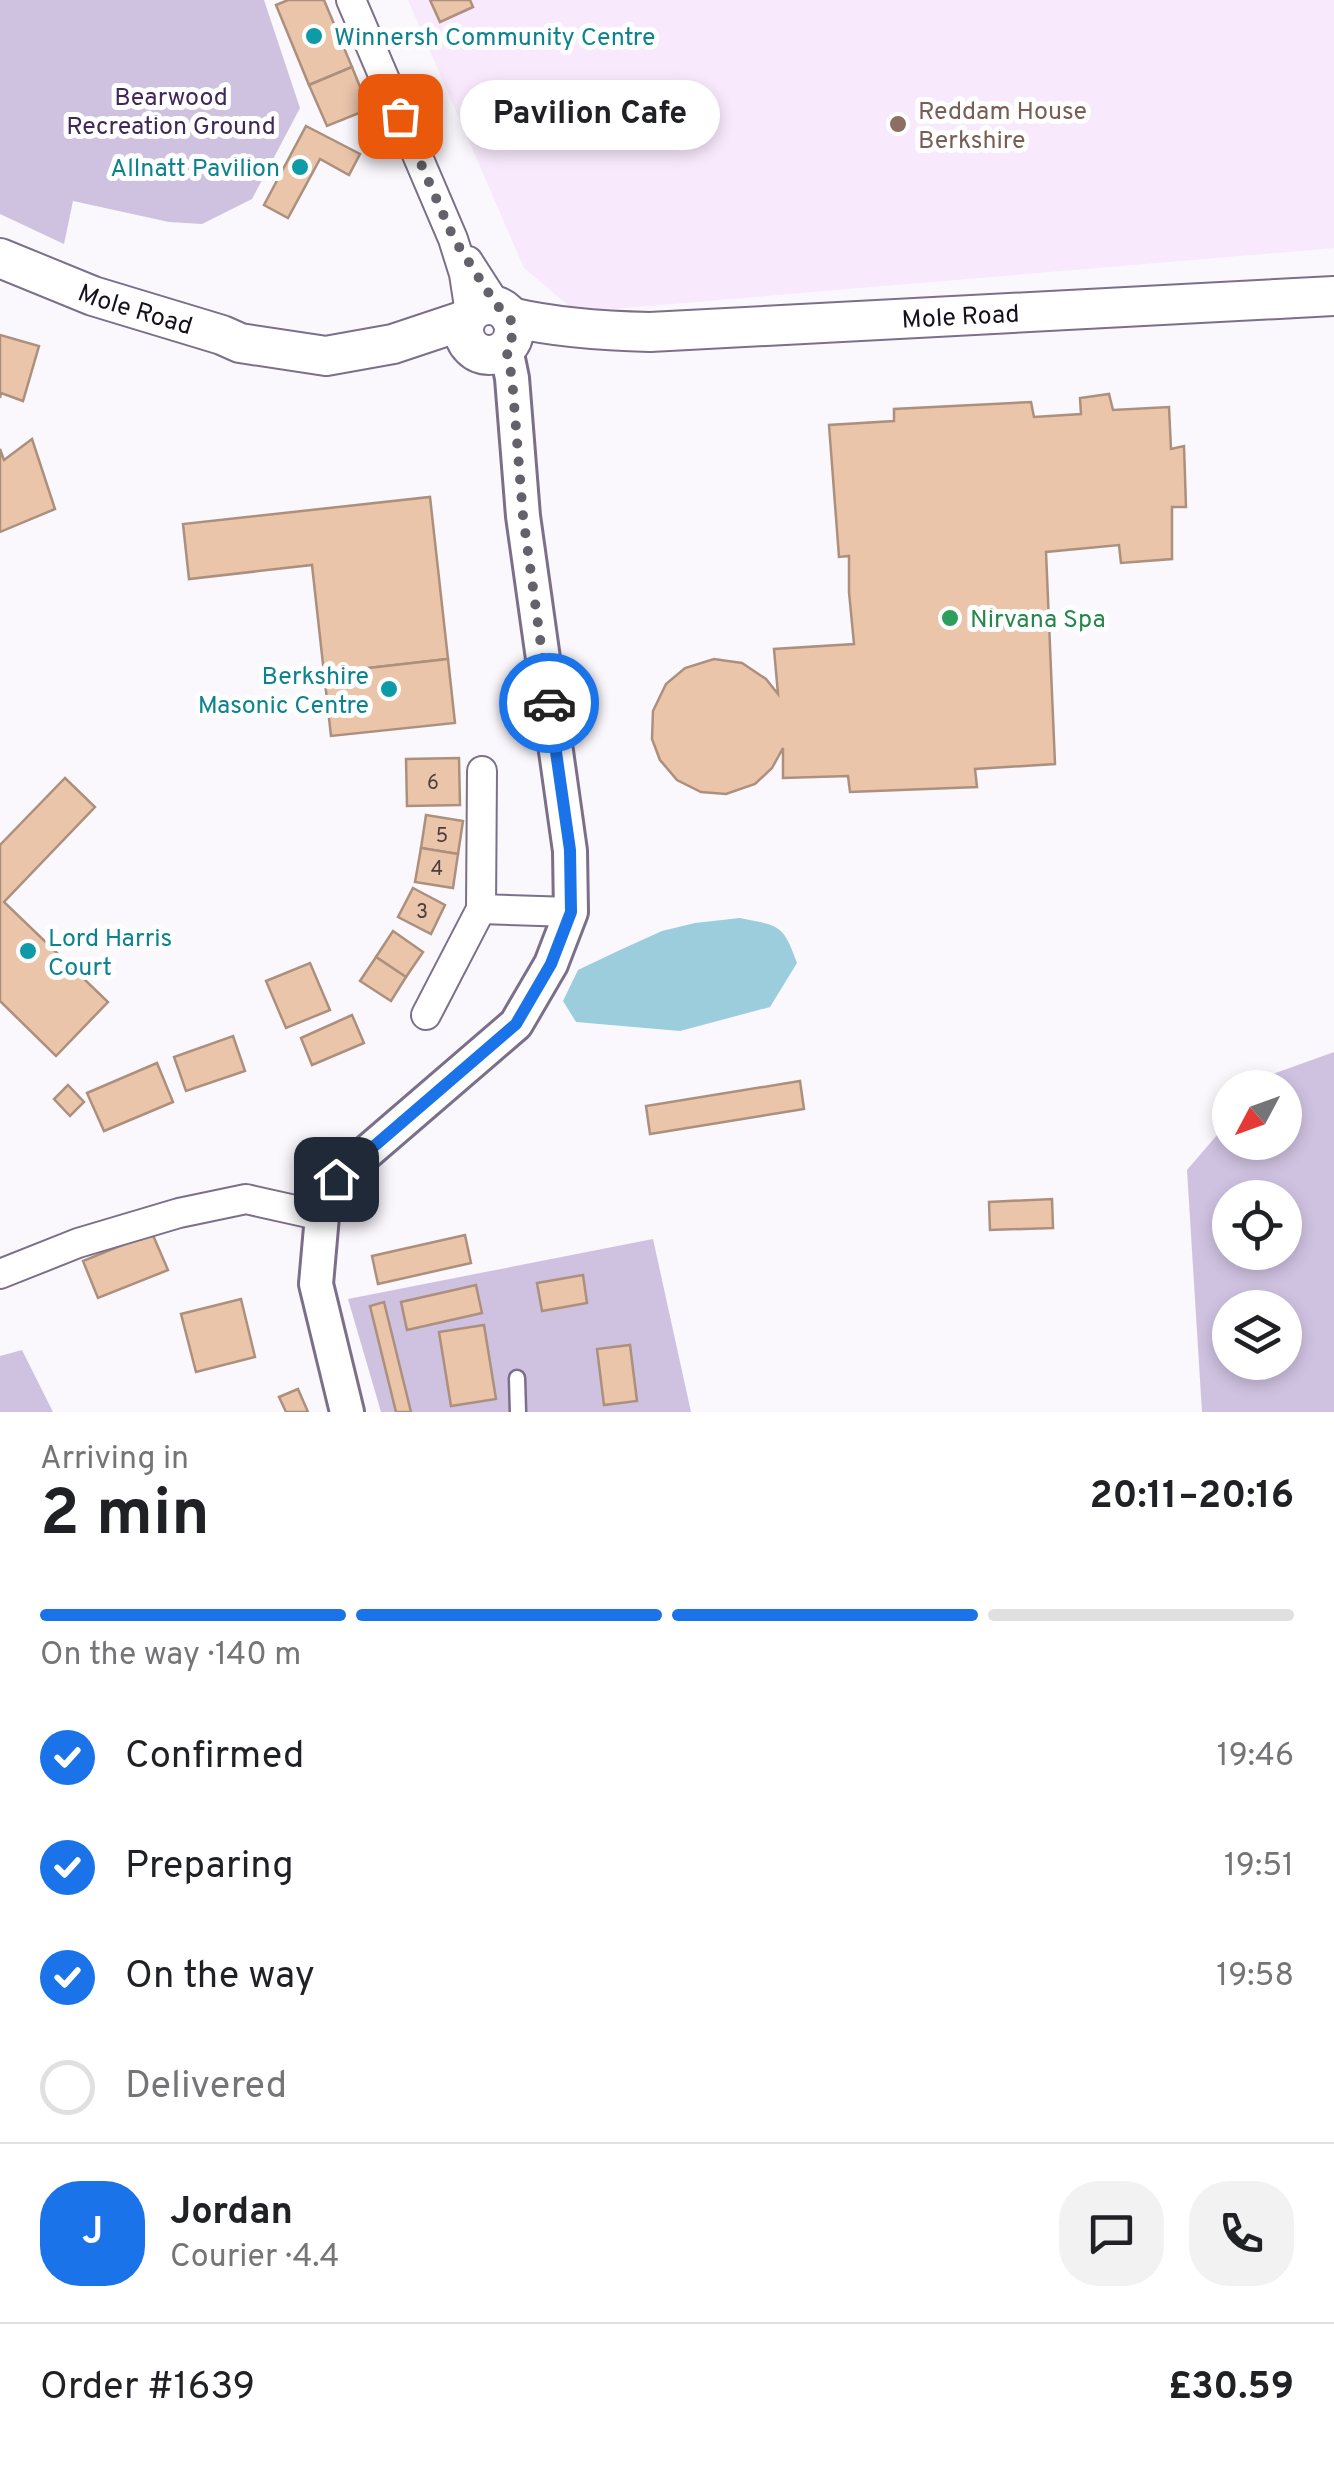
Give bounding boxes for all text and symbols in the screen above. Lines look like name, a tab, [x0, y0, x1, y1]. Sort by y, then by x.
place label: Winnersh Community Centre	[334, 23, 655, 55]
marker: Winnersh Community Centre	[303, 25, 325, 47]
pin	[358, 74, 443, 159]
callout: Pavilion Cafe	[460, 81, 720, 151]
park label: Bearwood Recreation Ground	[66, 83, 276, 144]
icon: bag	[373, 89, 428, 144]
text: Pavilion Cafe	[493, 95, 687, 135]
place label: Reddam House Berkshire	[918, 97, 1087, 158]
marker: Reddam House Berkshire	[887, 113, 909, 135]
place label: Allnatt Pavilion	[110, 154, 280, 186]
marker: Allnatt Pavilion	[289, 156, 311, 178]
street label: Mole Road	[72, 279, 196, 344]
street label: Mole Road	[901, 300, 1020, 338]
place label: Nirvana Spa	[970, 605, 1106, 637]
marker: Nirvana Spa	[939, 607, 961, 629]
courier	[499, 653, 599, 753]
place label: Berkshire Masonic Centre	[198, 662, 369, 723]
icon: car	[522, 676, 577, 731]
marker: Berkshire Masonic Centre	[378, 678, 400, 700]
house number: 6	[427, 771, 439, 797]
house number: 5	[436, 824, 448, 850]
house number: 4	[431, 857, 443, 883]
house number: 3	[416, 900, 428, 926]
place label: Lord Harris Court	[48, 924, 172, 985]
marker: Lord Harris Court	[17, 940, 39, 962]
north arrow	[1212, 1070, 1302, 1160]
map controls	[1212, 1070, 1302, 1380]
pin	[294, 1137, 379, 1222]
icon: home	[309, 1152, 364, 1207]
button: locate	[1212, 1180, 1302, 1270]
button: layers	[1212, 1290, 1302, 1380]
text: Arriving in	[40, 1440, 189, 1480]
text: 20:11–20:16	[1089, 1473, 1294, 1522]
text: 2 min	[40, 1476, 210, 1558]
text: On the way · 140 m	[40, 1636, 301, 1676]
icon: check	[40, 1730, 95, 1785]
text: Confirmed	[125, 1733, 304, 1782]
text: 19:46	[1217, 1737, 1294, 1777]
icon: check	[40, 1840, 95, 1895]
text: Preparing	[125, 1843, 294, 1892]
text: 19:51	[1224, 1847, 1294, 1887]
icon: check	[40, 1950, 95, 2005]
text: On the way	[125, 1953, 315, 2002]
text: 19:58	[1216, 1957, 1294, 1997]
text: Delivered	[125, 2063, 287, 2112]
button: chat	[1059, 2181, 1164, 2286]
button: phone	[1189, 2181, 1294, 2286]
text: Jordan	[170, 2189, 293, 2238]
text: J	[82, 2209, 103, 2258]
text: Courier · 4.4	[170, 2238, 339, 2278]
text: Order #1639	[40, 2364, 255, 2413]
text: £30.59	[1168, 2364, 1294, 2413]

